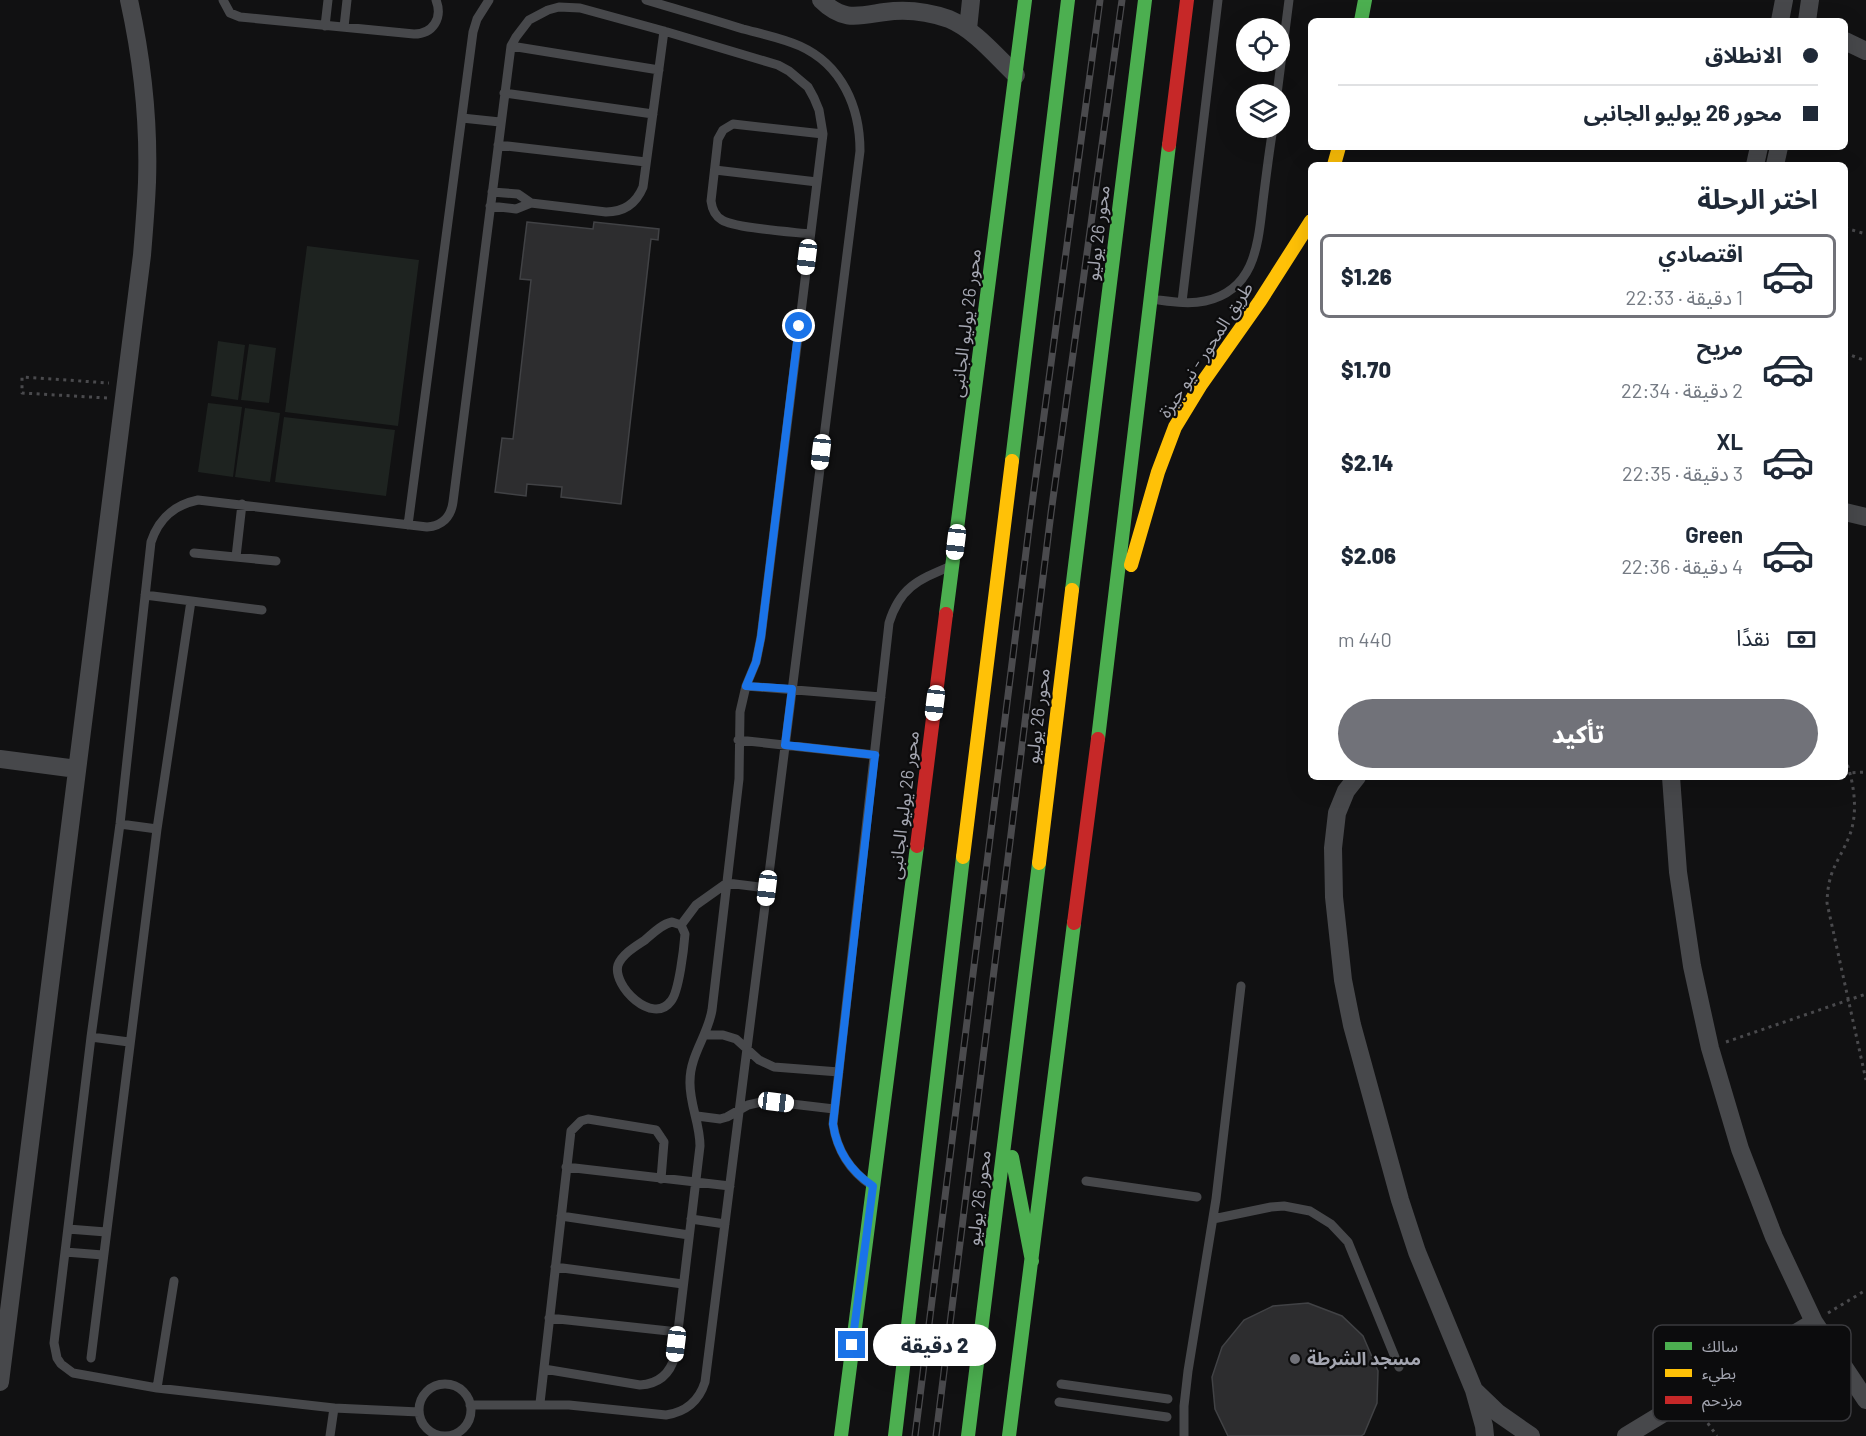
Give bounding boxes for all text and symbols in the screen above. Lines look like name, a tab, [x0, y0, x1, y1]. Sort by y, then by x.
map controls	[1236, 18, 1290, 138]
button: locate	[1236, 18, 1290, 72]
text: الانطلاق	[1705, 41, 1782, 67]
button: layers	[1236, 84, 1290, 138]
text: محور 26 يوليو الجانبى	[1584, 99, 1782, 125]
text: اختر الرحلة	[1697, 182, 1818, 214]
street label: محور 26 يوليو	[1080, 184, 1115, 282]
car	[796, 238, 818, 276]
text: اقتصادي	[1658, 240, 1743, 266]
street label: محور 26 يوليو الجانبى	[945, 247, 986, 399]
icon: car	[1761, 249, 1815, 303]
text: $1.26	[1341, 263, 1392, 289]
street label: طريق المحور - نيو جيزة	[1153, 278, 1258, 422]
text: 1 دقيقة · 22:33	[1625, 285, 1743, 309]
route start	[785, 312, 812, 339]
text: مريح	[1697, 333, 1743, 359]
icon: car	[1761, 342, 1815, 396]
text: $1.70	[1341, 356, 1391, 382]
text: 2 دقيقة · 22:34	[1621, 378, 1743, 402]
text: XL	[1717, 428, 1743, 454]
car	[810, 433, 832, 471]
icon: car	[1761, 435, 1815, 489]
text: $2.14	[1341, 449, 1394, 475]
text: 3 دقيقة · 22:35	[1622, 461, 1743, 485]
text: Green	[1685, 521, 1743, 547]
car	[945, 523, 967, 561]
icon: car	[1761, 528, 1815, 582]
text: $2.06	[1341, 542, 1396, 568]
text: 4 دقيقة · 22:36	[1621, 554, 1743, 578]
icon: cash	[1785, 623, 1818, 656]
text: نقدًا	[1736, 624, 1770, 650]
text: 440 m	[1338, 627, 1392, 651]
street label: محور 26 يوليو	[1020, 667, 1055, 765]
car	[924, 684, 946, 722]
button: تأكيد	[1338, 699, 1818, 768]
street label: محور 26 يوليو الجانبى	[883, 729, 924, 881]
car	[756, 869, 778, 907]
car	[757, 1091, 795, 1113]
street label: محور 26 يوليو	[961, 1149, 996, 1247]
callout: 2 دقيقة	[873, 1324, 996, 1366]
car	[665, 1325, 687, 1363]
legend	[1653, 1325, 1851, 1421]
route end	[838, 1331, 865, 1358]
text: 2 دقيقة	[901, 1333, 968, 1357]
text: سالك	[1702, 1336, 1738, 1355]
place label: مسجد الشرطة	[1307, 1347, 1421, 1370]
marker: مسجد الشرطة	[1288, 1352, 1302, 1366]
text: بطيء	[1702, 1363, 1736, 1386]
text: مزدحم	[1702, 1390, 1742, 1413]

